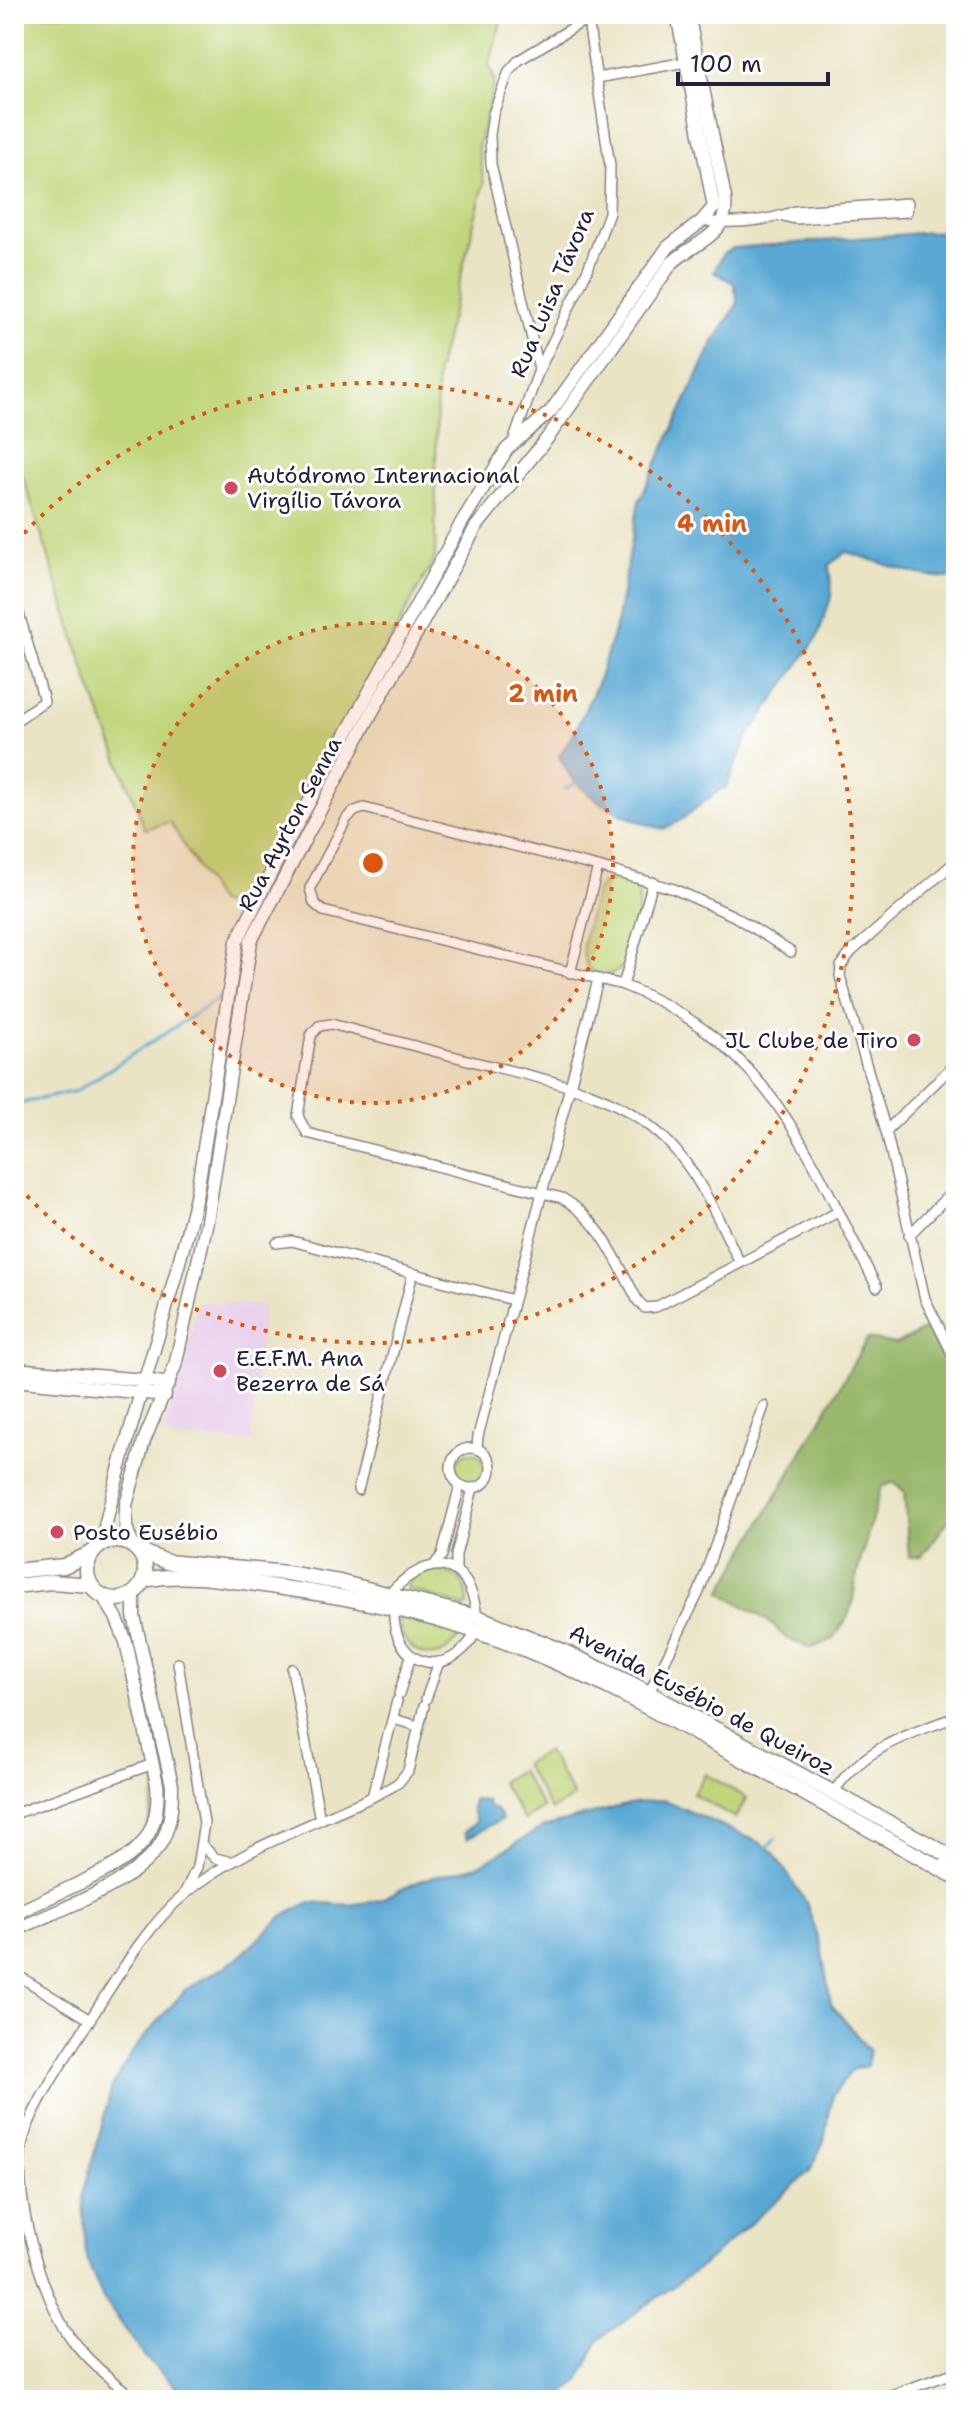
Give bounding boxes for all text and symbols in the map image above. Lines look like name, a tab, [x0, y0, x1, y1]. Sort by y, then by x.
scale bar	[678, 36, 828, 86]
text: 100 m	[690, 48, 762, 80]
street label: Rua Luisa Távora	[503, 204, 601, 382]
place label: Autódromo Internacional Virgílio Távora	[247, 461, 520, 515]
marker: Autódromo Internacional Virgílio Távora	[222, 479, 240, 497]
text: 4 min	[677, 508, 747, 540]
text: 2 min	[508, 678, 578, 710]
street label: Rua Ayrton Senna	[232, 731, 349, 917]
centre of rings	[359, 849, 387, 877]
place label: JL Clube de Tiro	[725, 1026, 898, 1055]
marker: JL Clube de Tiro	[905, 1031, 923, 1049]
place label: E.E.F.M. Ana Bezerra de Sá	[236, 1344, 385, 1398]
marker: E.E.F.M. Ana Bezerra de Sá	[211, 1362, 229, 1380]
place label: Posto Eusébio	[73, 1518, 218, 1547]
marker: Posto Eusébio	[48, 1523, 66, 1541]
street label: Avenida Eusébio de Queiroz	[564, 1618, 840, 1782]

